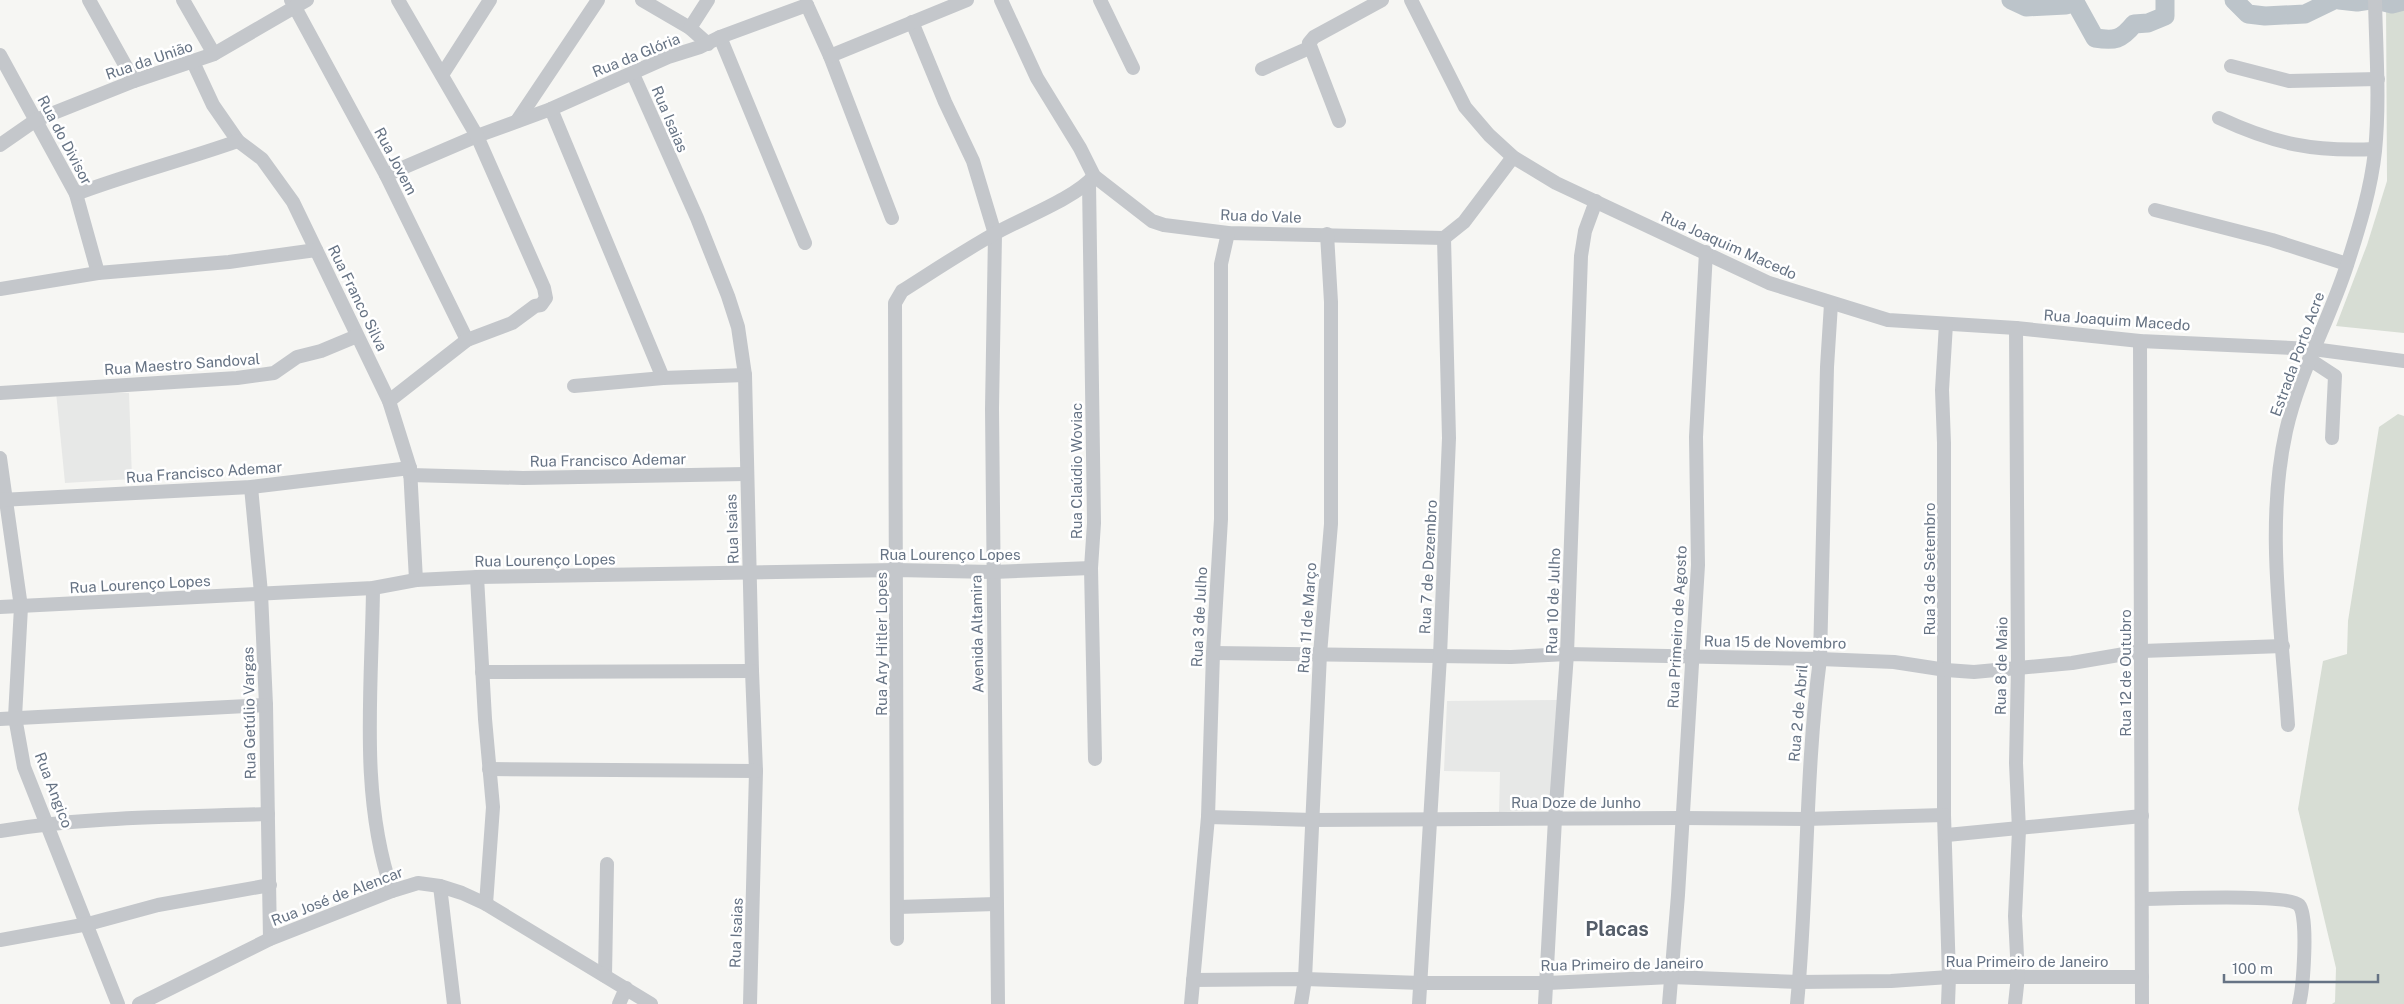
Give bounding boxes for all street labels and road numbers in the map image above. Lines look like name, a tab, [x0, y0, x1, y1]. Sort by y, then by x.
street label: Rua da Glória	[590, 30, 682, 80]
street label: Rua da União	[103, 37, 195, 83]
street label: Rua Isaias	[648, 83, 692, 155]
street label: Rua do Divisor	[34, 92, 96, 188]
street label: Rua Jovem	[371, 124, 421, 198]
street label: Rua do Vale	[1220, 206, 1302, 226]
street label: Rua Joaquim Macedo	[1658, 207, 1800, 283]
street label: Rua Franco Silva	[325, 242, 391, 354]
street label: Estrada Porto Acre	[2267, 289, 2327, 419]
street label: Rua Joaquim Macedo	[2043, 306, 2191, 334]
street label: Rua Maestro Sandoval	[104, 350, 260, 378]
street label: Rua Claúdio Woviac	[1068, 403, 1085, 539]
street label: Rua Francisco Ademar	[530, 450, 687, 470]
street label: Rua Francisco Ademar	[125, 458, 283, 486]
street label: Rua Isaias	[722, 494, 742, 564]
street label: Rua 7 de Dezembro	[1416, 499, 1440, 635]
street label: Rua 3 de Setembro	[1921, 502, 1938, 636]
street label: Rua Primeiro de Agosto	[1664, 545, 1690, 709]
street label: Rua Lourenço Lopes	[879, 546, 1021, 563]
street label: Rua 10 de Julho	[1543, 547, 1563, 655]
street label: Rua Lourenço Lopes	[474, 550, 616, 570]
street label: Rua 11 de Março	[1295, 562, 1319, 674]
street label: Rua 3 de Julho	[1188, 566, 1210, 668]
street label: Rua Lourenço Lopes	[69, 572, 211, 596]
street label: Rua Ary Hitler Lopes	[873, 572, 890, 716]
street label: Avenida Altamira	[967, 575, 987, 693]
street label: Rua 12 de Outubro	[2117, 609, 2134, 737]
street label: Rua 8 de Maio	[1992, 617, 2010, 715]
street label: Rua 15 de Novembro	[1704, 632, 1846, 652]
street label: Rua Getúlio Vargas	[239, 647, 259, 779]
street label: Rua 2 de Abril	[1785, 664, 1811, 762]
street label: Rua Angico	[32, 750, 76, 830]
street label: Rua Doze de Junho	[1511, 794, 1641, 811]
street label: Rua José de Alencar	[269, 863, 405, 929]
street label: Rua Isaias	[726, 898, 746, 968]
street label: Rua Primeiro de Janeiro	[1945, 953, 2109, 970]
street label: Rua Primeiro de Janeiro	[1540, 954, 1704, 974]

